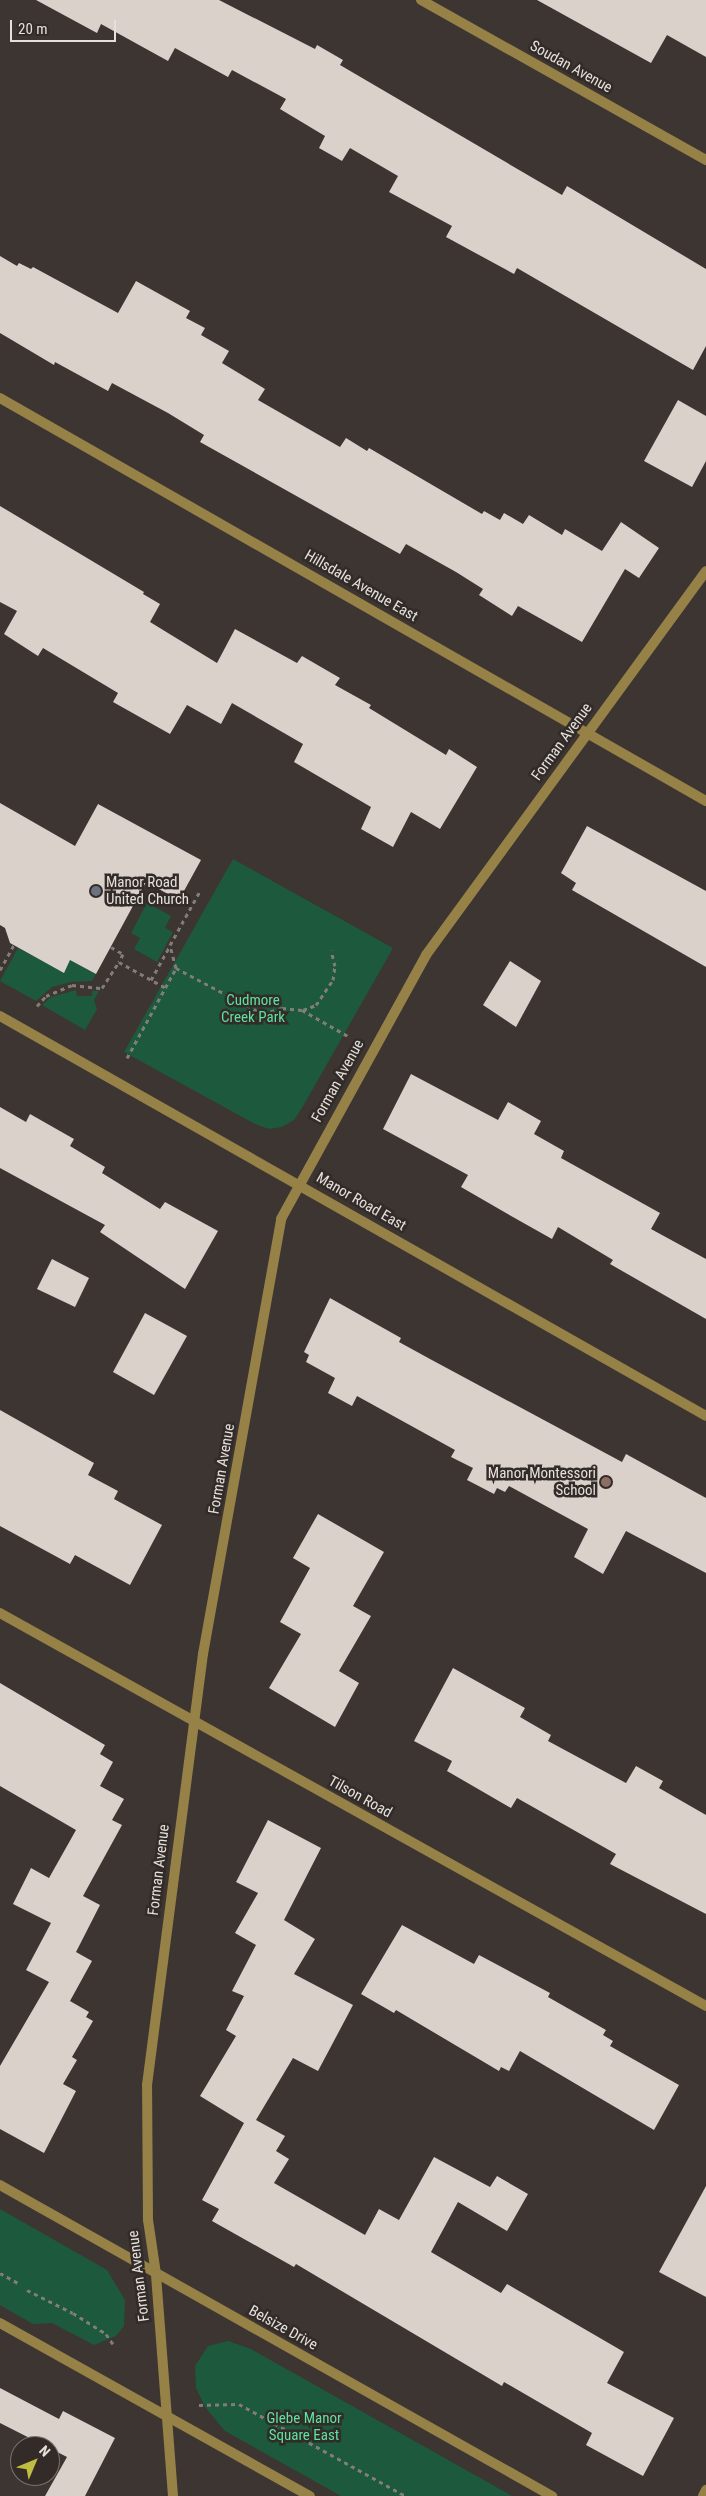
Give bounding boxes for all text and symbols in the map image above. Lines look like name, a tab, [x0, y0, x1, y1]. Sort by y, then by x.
scale bar	[12, 10, 119, 42]
text: 20 m	[18, 20, 48, 38]
street label: Soudan Avenue	[527, 37, 615, 97]
street label: Hillsdale Avenue East	[301, 546, 421, 626]
street label: Forman Avenue	[528, 700, 596, 784]
place label: Manor Road United Church	[106, 873, 189, 908]
marker: Manor Road United Church	[90, 885, 102, 897]
park label: Cudmore Creek Park	[221, 991, 285, 1026]
street label: Forman Avenue	[308, 1037, 368, 1125]
street label: Manor Road East	[313, 1169, 409, 1235]
street label: Forman Avenue	[205, 1422, 239, 1516]
place label: Manor Montessori School	[488, 1464, 596, 1499]
marker: Manor Montessori School	[600, 1476, 612, 1488]
street label: Tilson Road	[325, 1772, 395, 1822]
street label: Forman Avenue	[144, 1823, 174, 1917]
street label: Forman Avenue	[124, 2229, 154, 2323]
street label: Belsize Drive	[245, 2302, 321, 2354]
park label: Glebe Manor Square East	[266, 2409, 342, 2444]
north arrow	[10, 2436, 60, 2486]
text: N	[36, 2442, 54, 2460]

